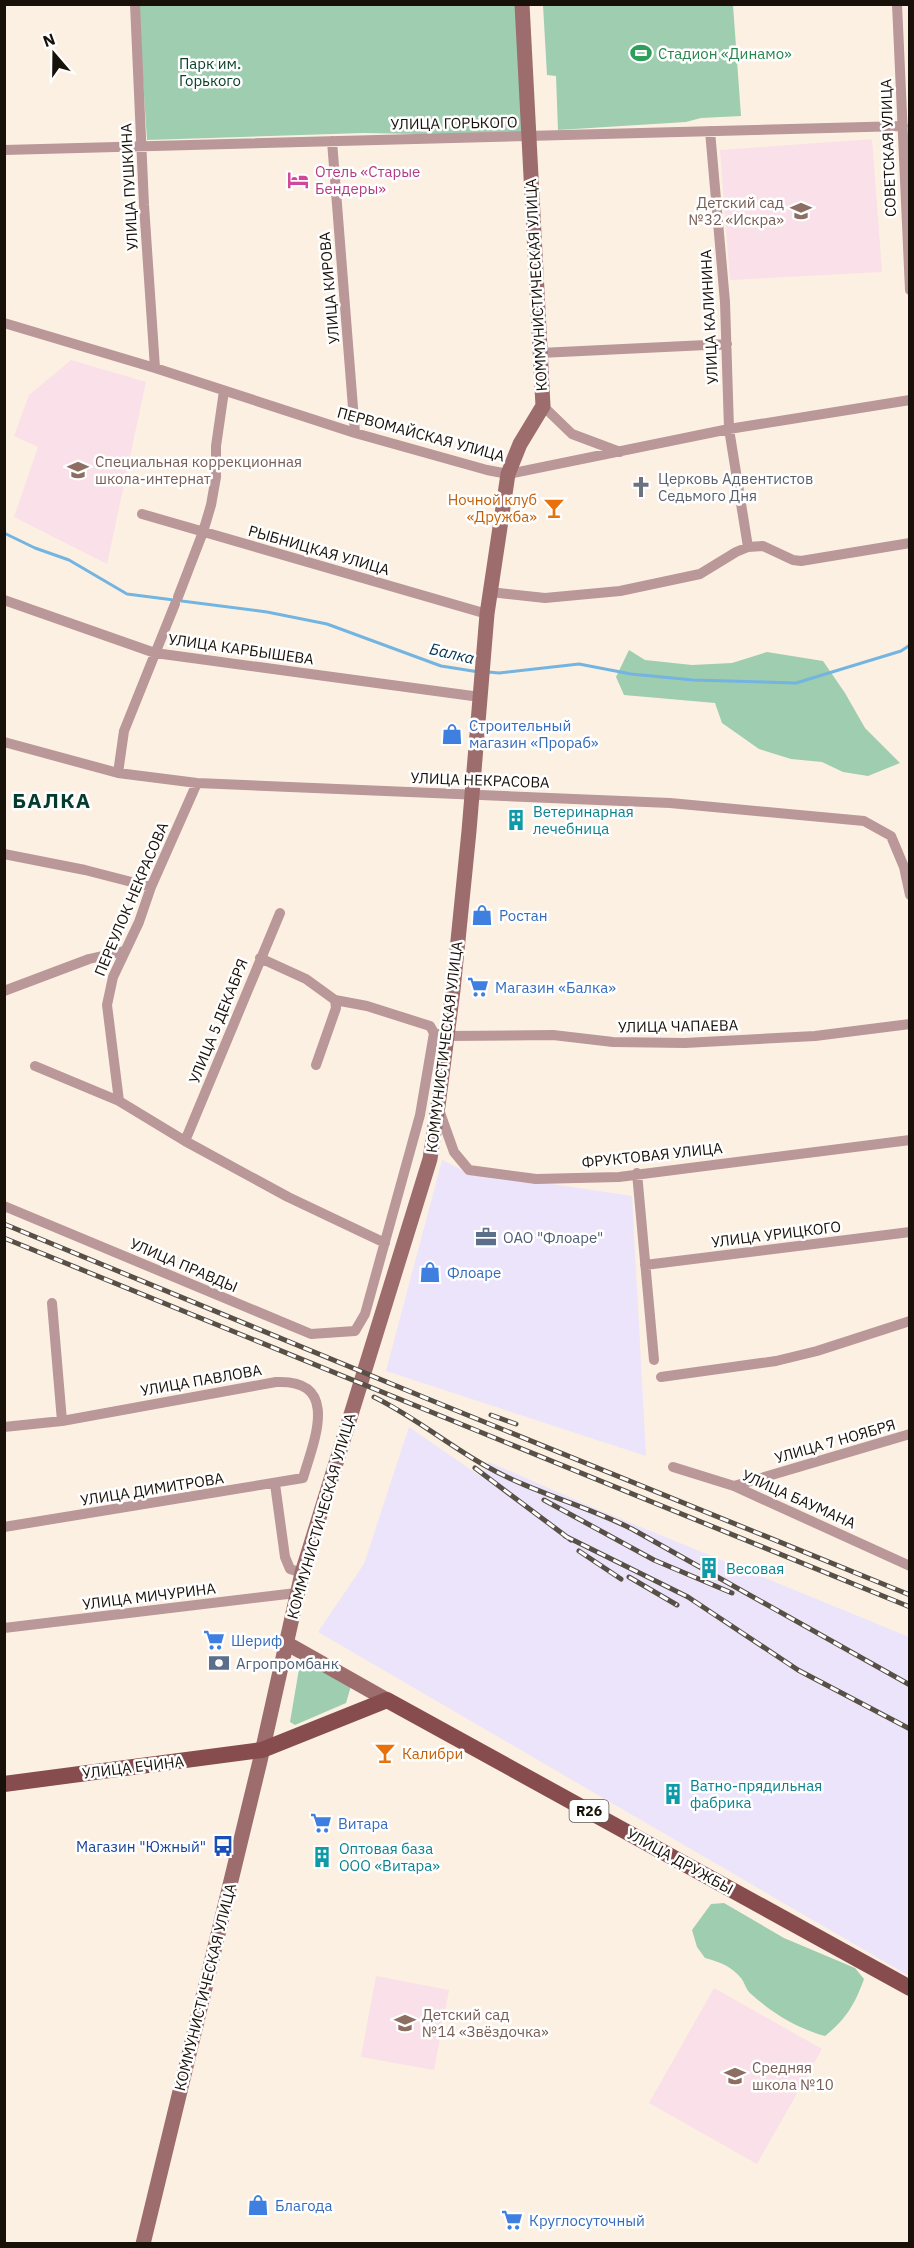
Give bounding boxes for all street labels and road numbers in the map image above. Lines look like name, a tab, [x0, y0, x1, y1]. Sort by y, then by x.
street label: СОВЕТСКАЯ УЛИЦА	[876, 78, 900, 217]
street label: УЛИЦА ГОРЬКОГО	[390, 112, 518, 134]
street label: УЛИЦА ПУШКИНА	[116, 122, 142, 251]
street label: КОММУНИСТИЧЕСКАЯ УЛИЦА	[521, 178, 551, 392]
street label: УЛИЦА КИРОВА	[315, 231, 343, 345]
street label: УЛИЦА КАЛИНИНА	[696, 249, 722, 385]
street label: ПЕРВОМАЙСКАЯ УЛИЦА	[335, 402, 507, 466]
street label: РЫБНИЦКАЯ УЛИЦА	[246, 521, 392, 579]
street label: УЛИЦА КАРБЫШЕВА	[167, 629, 315, 669]
street label: УЛИЦА НЕКРАСОВА	[410, 768, 550, 792]
street label: ПЕРЕУЛОК НЕКРАСОВА	[90, 819, 172, 979]
street label: КОММУНИСТИЧЕСКАЯ УЛИЦА	[422, 940, 466, 1154]
street label: УЛИЦА 5 ДЕКАБРЯ	[184, 956, 252, 1086]
street label: УЛИЦА ЧАПАЕВА	[618, 1015, 739, 1037]
street label: ФРУКТОВАЯ УЛИЦА	[581, 1138, 724, 1172]
street label: УЛИЦА УРИЦКОГО	[710, 1217, 842, 1251]
street label: УЛИЦА ПРАВДЫ	[127, 1234, 241, 1296]
street label: УЛИЦА ПАВЛОВА	[139, 1360, 264, 1400]
street label: КОММУНИСТИЧЕСКАЯ УЛИЦА	[282, 1411, 360, 1621]
street label: УЛИЦА 7 НОЯБРЯ	[772, 1415, 898, 1467]
street label: УЛИЦА БАУМАНА	[739, 1465, 859, 1533]
street label: УЛИЦА ДИМИТРОВА	[79, 1468, 225, 1510]
street label: УЛИЦА МИЧУРИНА	[81, 1578, 217, 1614]
street label: УЛИЦА ЕЧИНА	[81, 1751, 185, 1783]
road number: R26	[570, 1800, 608, 1822]
street label: УЛИЦА ДРУЖБЫ	[623, 1824, 737, 1898]
street label: КОММУНИСТИЧЕСКАЯ УЛИЦА	[170, 1881, 240, 2093]

